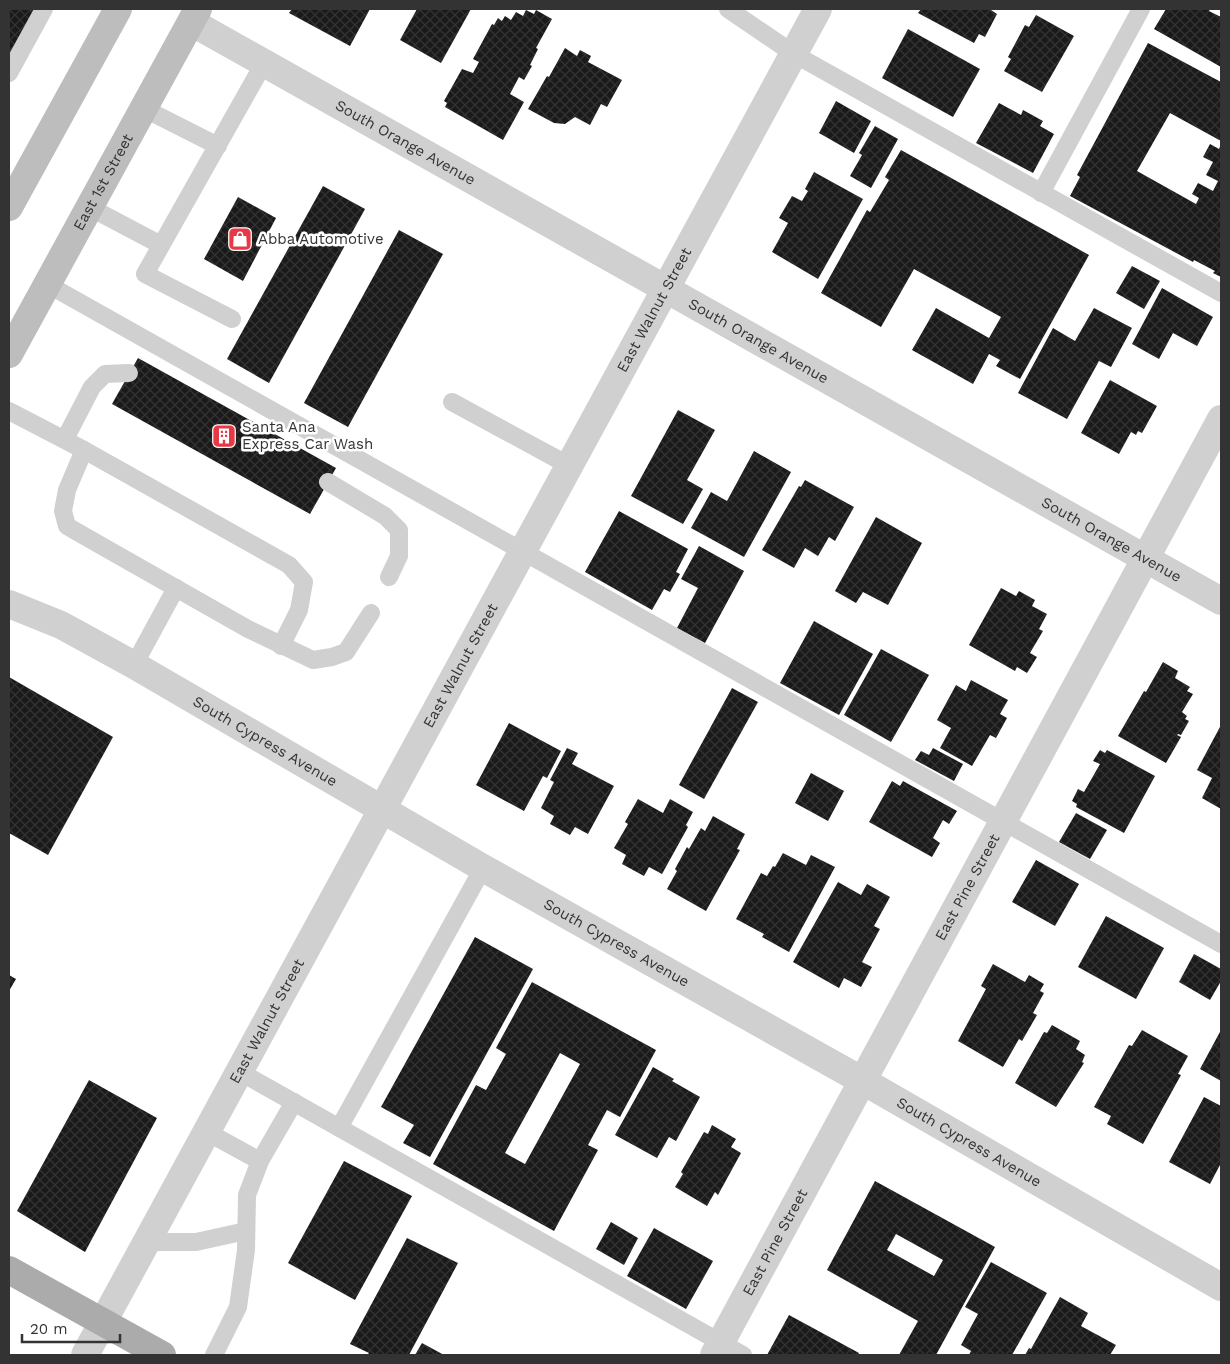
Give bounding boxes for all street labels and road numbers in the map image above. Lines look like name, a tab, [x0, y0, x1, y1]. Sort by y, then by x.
street label: South Orange Avenue	[332, 96, 479, 189]
street label: East 1st Street	[69, 130, 137, 234]
street label: East Walnut Street	[613, 244, 696, 375]
street label: South Orange Avenue	[685, 295, 832, 387]
street label: South Orange Avenue	[1038, 493, 1185, 586]
street label: East Walnut Street	[419, 600, 502, 731]
street label: South Cypress Avenue	[190, 692, 341, 790]
street label: East Pine Street	[931, 830, 1004, 944]
street label: South Cypress Avenue	[540, 895, 692, 991]
street label: East Walnut Street	[226, 955, 308, 1087]
street label: South Cypress Avenue	[893, 1093, 1045, 1191]
street label: East Pine Street	[739, 1185, 812, 1299]

